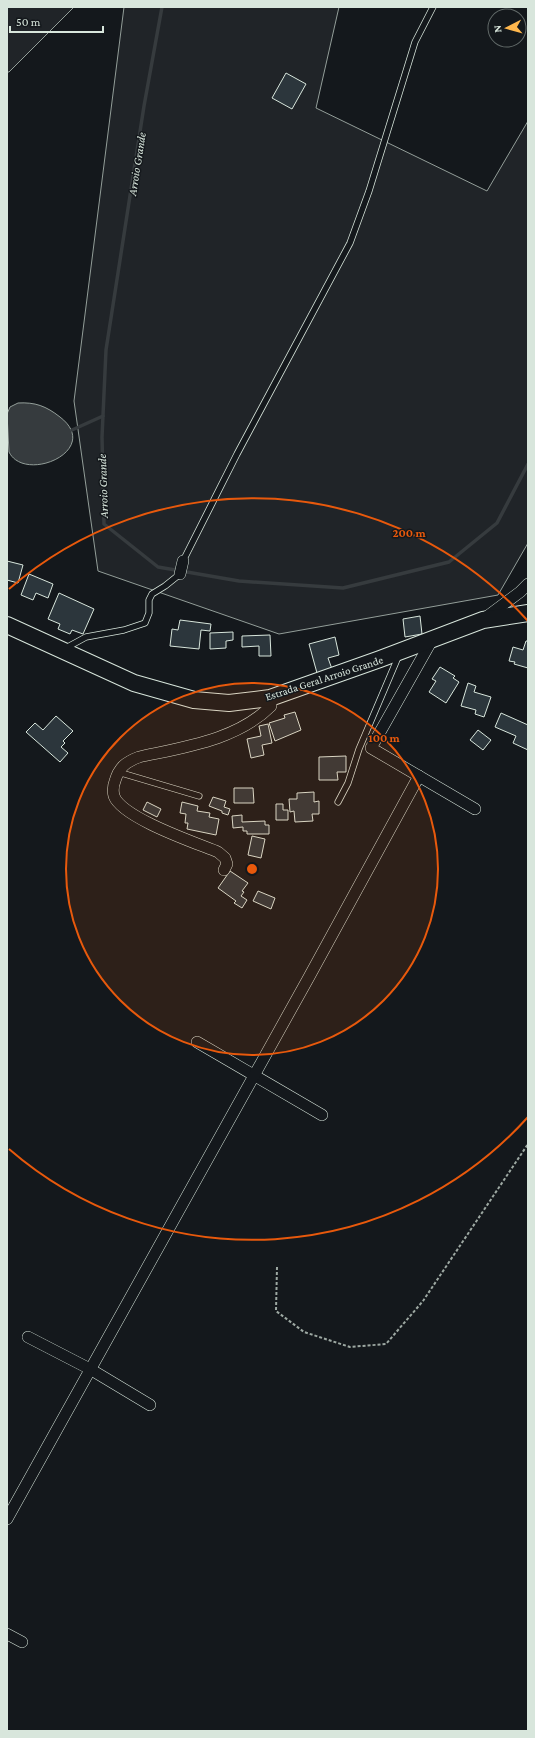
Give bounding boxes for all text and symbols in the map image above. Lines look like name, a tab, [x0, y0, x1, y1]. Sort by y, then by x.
scale bar	[10, 8, 103, 34]
north arrow	[487, 8, 527, 48]
text: 50 m	[16, 15, 41, 29]
text: N	[491, 24, 503, 33]
water label: Arroio Grande	[125, 131, 149, 198]
water label: Arroio Grande	[95, 453, 111, 519]
text: 200 m	[392, 526, 426, 540]
street label: Estrada Geral Arroio Grande	[264, 653, 385, 703]
text: 100 m	[368, 731, 401, 745]
centre of rings	[245, 862, 259, 876]

